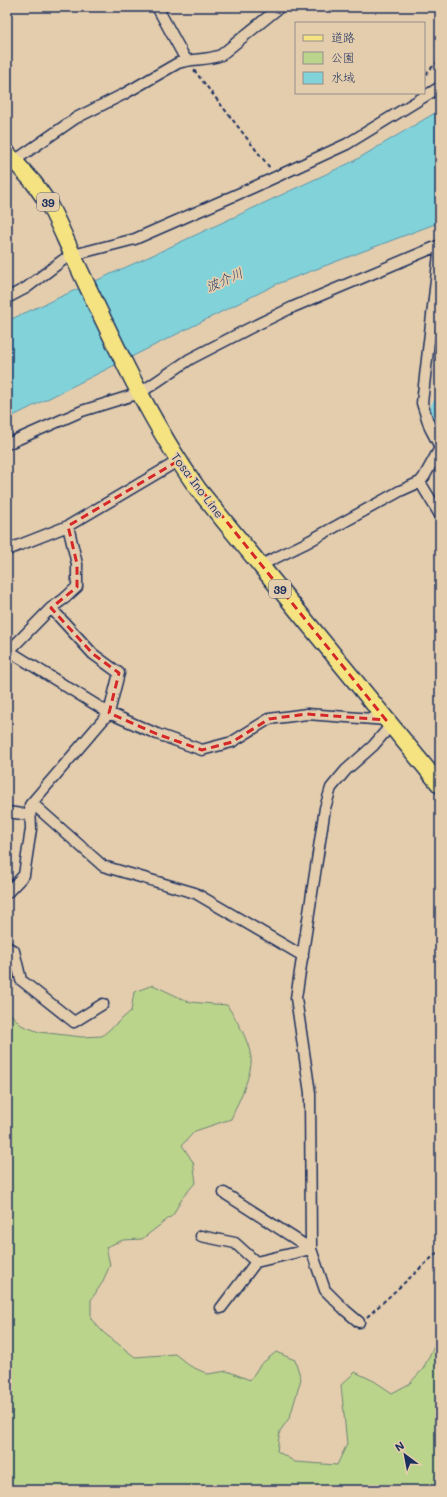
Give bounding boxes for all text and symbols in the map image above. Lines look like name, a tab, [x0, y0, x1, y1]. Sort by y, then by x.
legend	[295, 22, 425, 94]
text: 道路	[331, 29, 355, 45]
text: 公園	[331, 49, 355, 65]
text: 水域	[331, 69, 355, 85]
road number: 39	[37, 193, 59, 211]
water label: 波介川	[203, 263, 245, 295]
street label: Tosa Ino Line	[168, 449, 228, 521]
road number: 39	[269, 580, 291, 598]
north arrow	[385, 1435, 425, 1475]
text: N	[392, 1438, 407, 1455]

